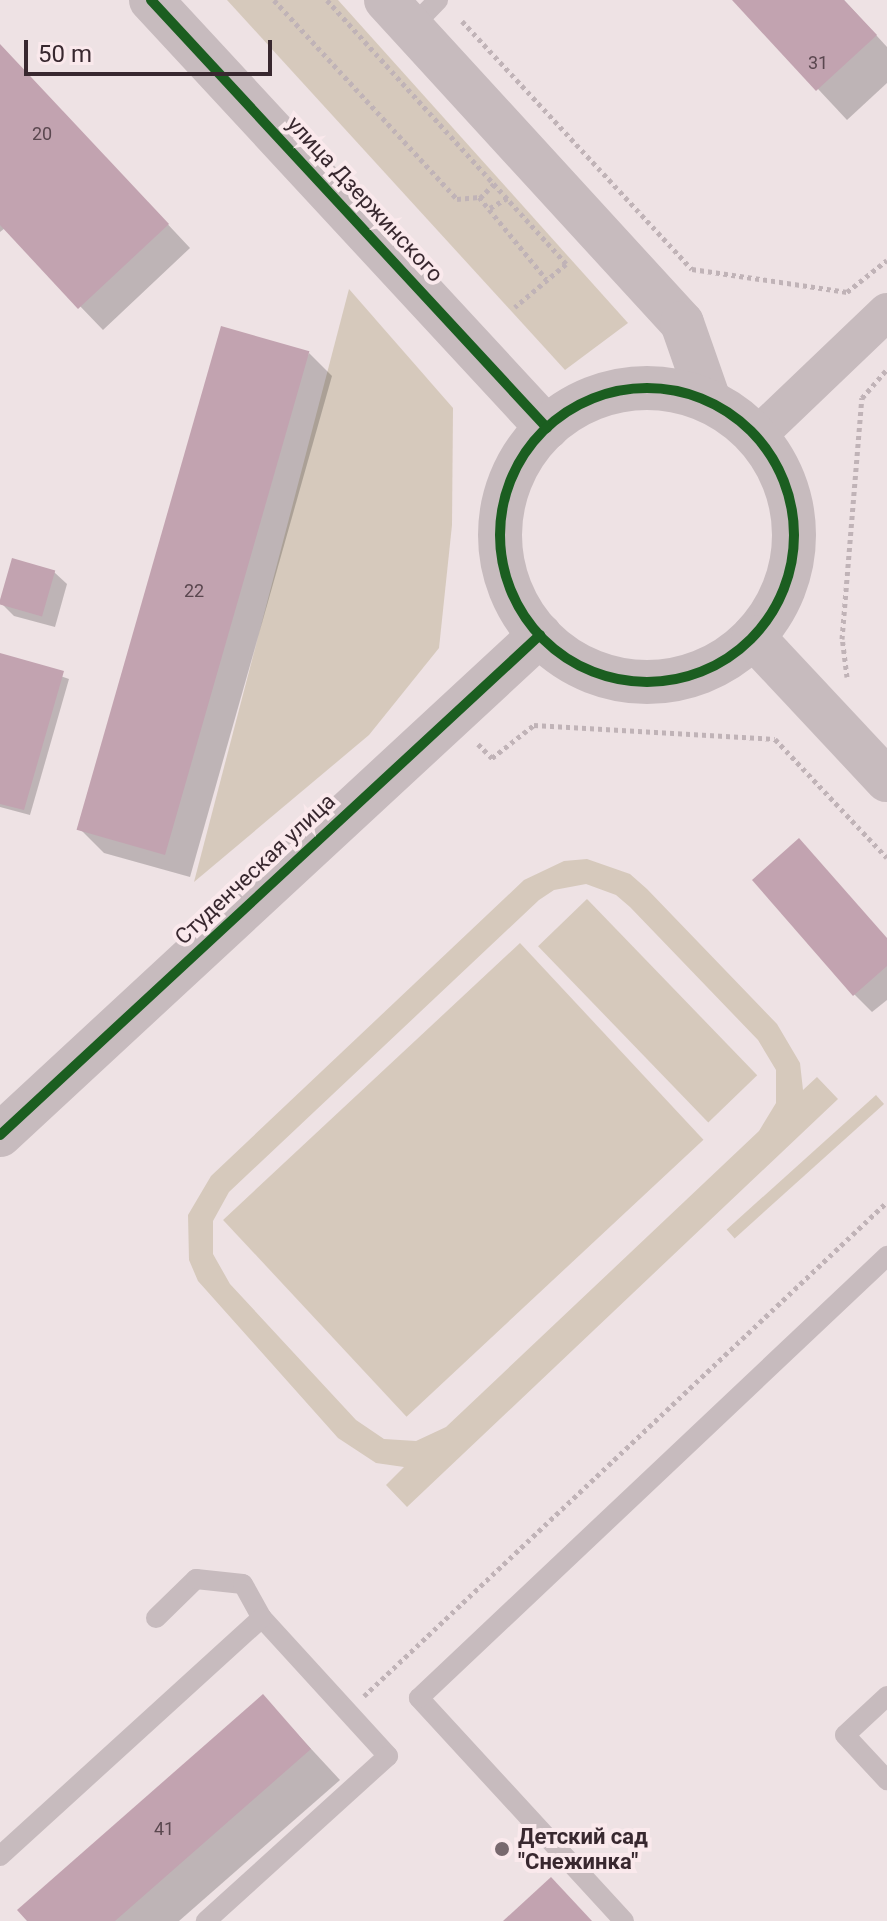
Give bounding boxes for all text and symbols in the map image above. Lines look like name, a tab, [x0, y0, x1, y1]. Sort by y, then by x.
scale bar	[28, 24, 276, 74]
text: 50 m	[38, 40, 92, 68]
house number: 31	[808, 52, 828, 74]
street label: улица Дзержинского	[281, 111, 449, 287]
house number: 20	[32, 123, 52, 145]
house number: 22	[184, 580, 204, 602]
street label: Студенческая улица	[169, 788, 341, 950]
house number: 41	[154, 1818, 174, 1840]
place label: Детский сад "Снежинка"	[518, 1823, 648, 1874]
marker: Детский сад "Снежинка"	[493, 1840, 511, 1858]

